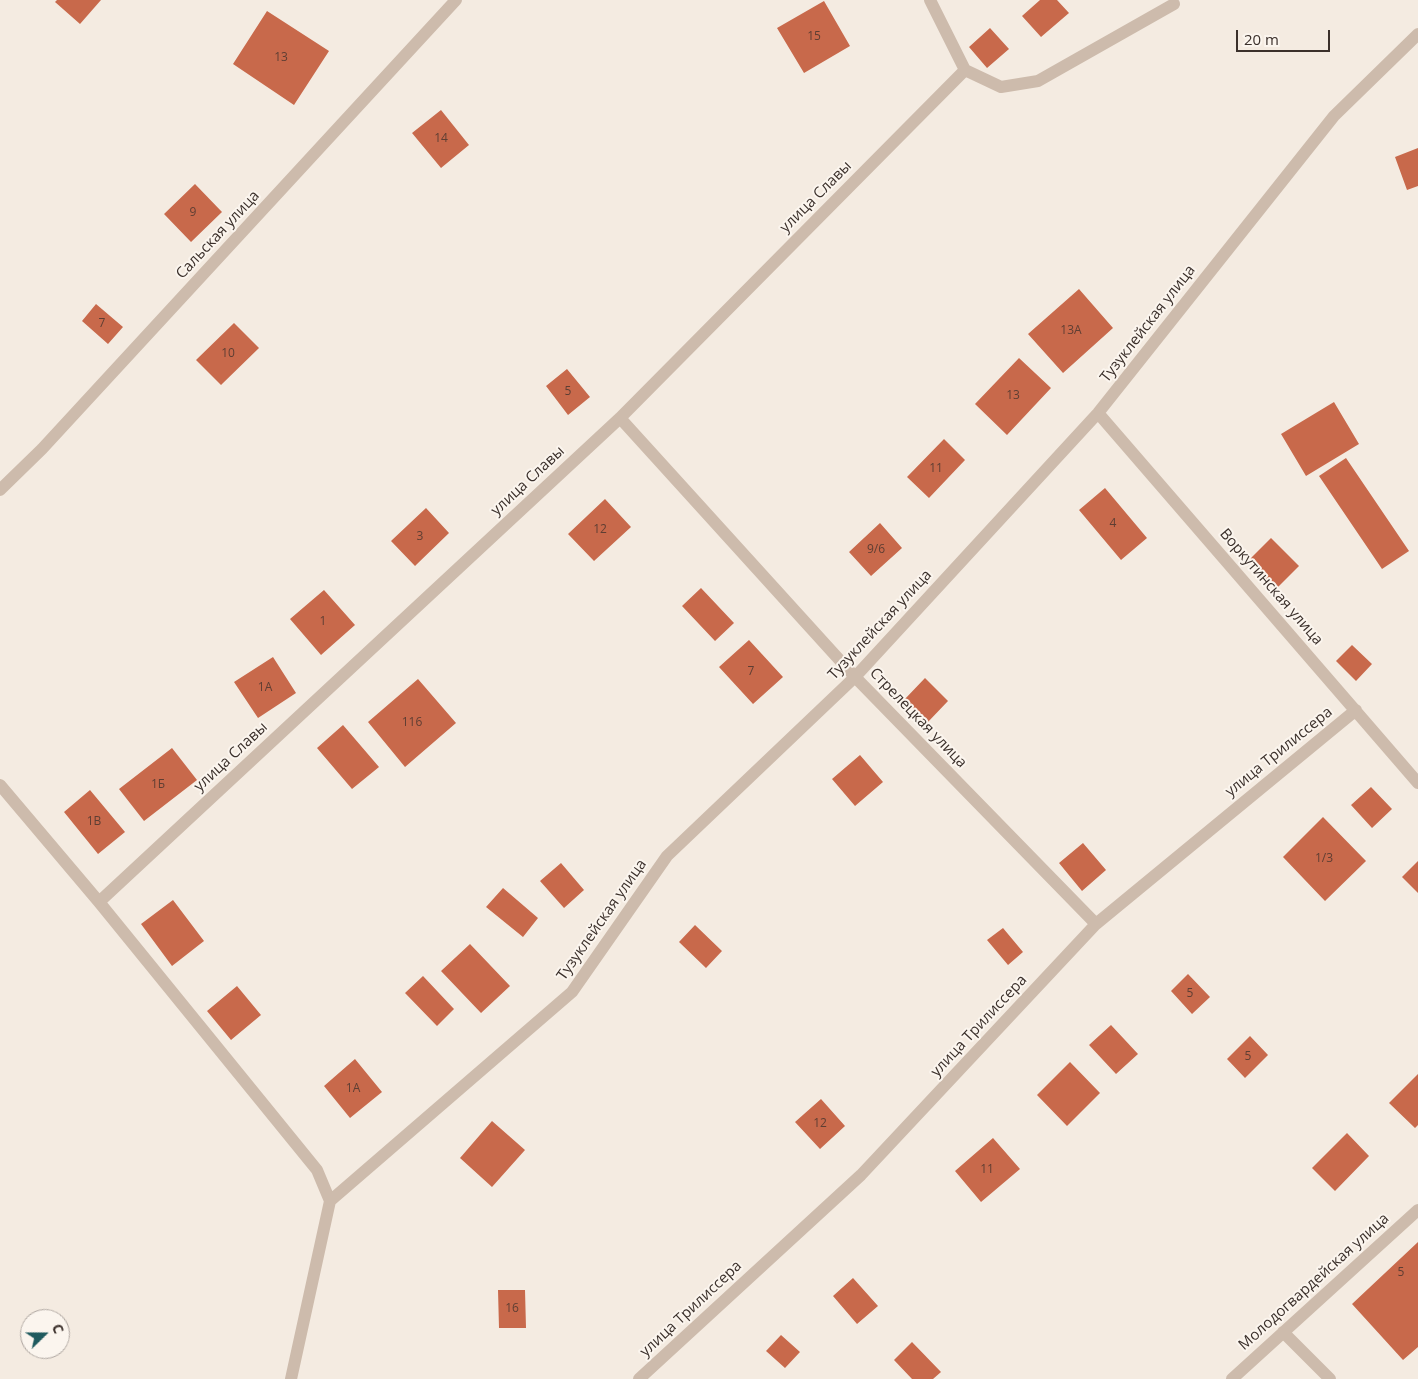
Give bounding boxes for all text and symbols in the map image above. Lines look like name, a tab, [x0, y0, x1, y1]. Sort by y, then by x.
scale bar	[1238, 20, 1332, 52]
text: 20 m	[1244, 29, 1279, 49]
house number: 15	[807, 30, 821, 44]
house number: 13	[274, 51, 288, 65]
house number: 14	[434, 132, 448, 146]
street label: улица Славы	[776, 157, 856, 237]
street label: Сальская улица	[173, 187, 263, 283]
house number: 9	[190, 206, 196, 220]
street label: Тузуклейская улица	[1097, 262, 1199, 386]
house number: 7	[99, 317, 105, 331]
house number: 13А	[1060, 324, 1082, 338]
house number: 10	[221, 347, 235, 361]
house number: 5	[565, 385, 571, 399]
house number: 13	[1006, 389, 1020, 403]
street label: улица Славы	[488, 442, 568, 520]
house number: 11	[929, 462, 943, 476]
house number: 4	[1110, 517, 1116, 531]
house number: 12	[593, 523, 607, 537]
street label: Воркутинская улица	[1216, 525, 1326, 649]
house number: 3	[417, 530, 423, 544]
house number: 9/6	[867, 543, 885, 557]
street label: Тузуклейская улица	[824, 566, 936, 684]
house number: 1	[320, 615, 326, 629]
street label: Стрелецкая улица	[866, 664, 970, 772]
house number: 7	[748, 665, 754, 679]
house number: 1А	[258, 681, 272, 695]
street label: улица Трилиссера	[1222, 703, 1336, 801]
house number: 116	[402, 716, 422, 730]
street label: улица Славы	[191, 718, 271, 796]
house number: 1Б	[151, 778, 165, 792]
house number: 1В	[87, 815, 101, 829]
house number: 1/3	[1315, 852, 1333, 866]
street label: Тузуклейская улица	[553, 856, 651, 984]
street label: улица Трилиссера	[927, 971, 1031, 1081]
house number: 5	[1187, 987, 1193, 1001]
house number: 5	[1245, 1050, 1251, 1064]
house number: 1А	[346, 1082, 360, 1096]
house number: 12	[813, 1117, 827, 1131]
house number: 11	[980, 1163, 994, 1177]
street label: Молодогвардейская улица	[1235, 1210, 1393, 1354]
street label: улица Трилиссера	[636, 1257, 746, 1361]
house number: 5	[1398, 1266, 1404, 1280]
house number: 16	[505, 1302, 519, 1316]
north arrow	[20, 1309, 70, 1359]
text: С	[48, 1321, 69, 1336]

